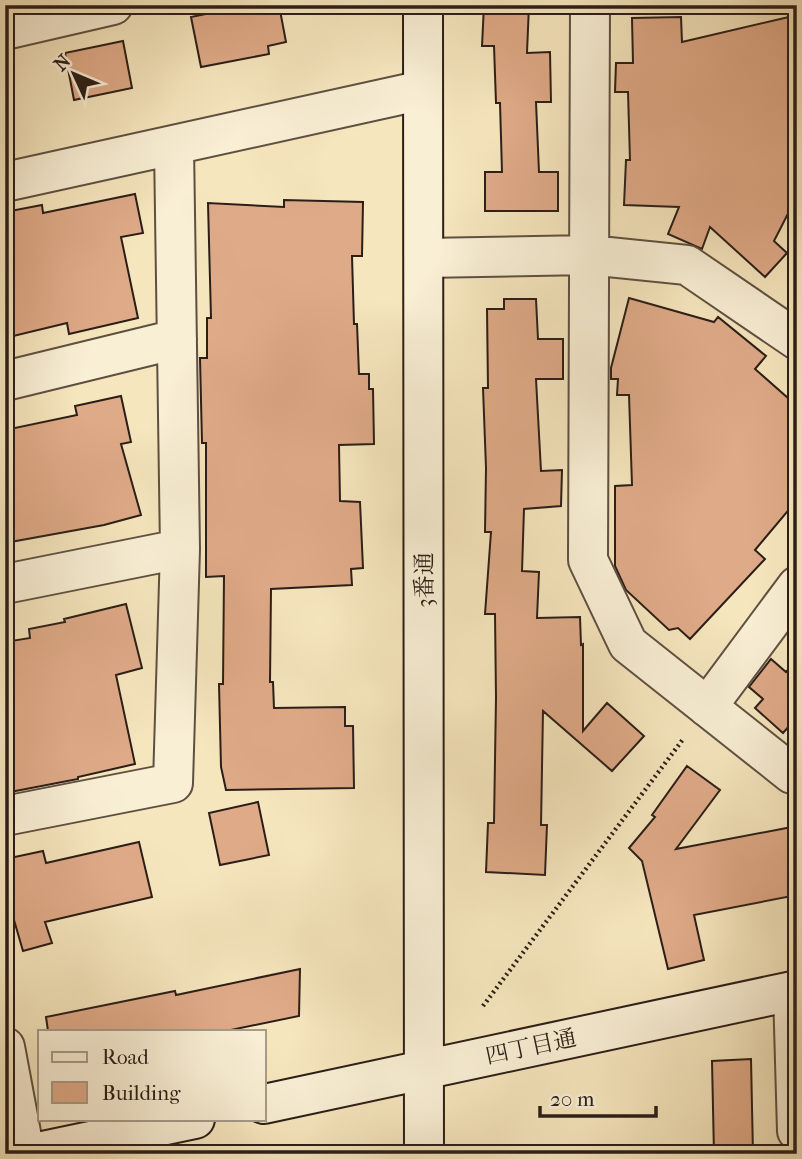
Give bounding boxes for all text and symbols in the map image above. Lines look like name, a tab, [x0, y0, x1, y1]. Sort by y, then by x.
north arrow	[38, 38, 108, 108]
text: N	[50, 50, 76, 76]
street label: 3番通	[411, 552, 438, 608]
street label: 四丁目通	[483, 1024, 579, 1070]
legend	[38, 1030, 266, 1120]
text: Road	[102, 1045, 149, 1069]
scale bar	[540, 1075, 655, 1119]
text: Building	[102, 1081, 181, 1105]
text: 20 m	[550, 1087, 595, 1111]

